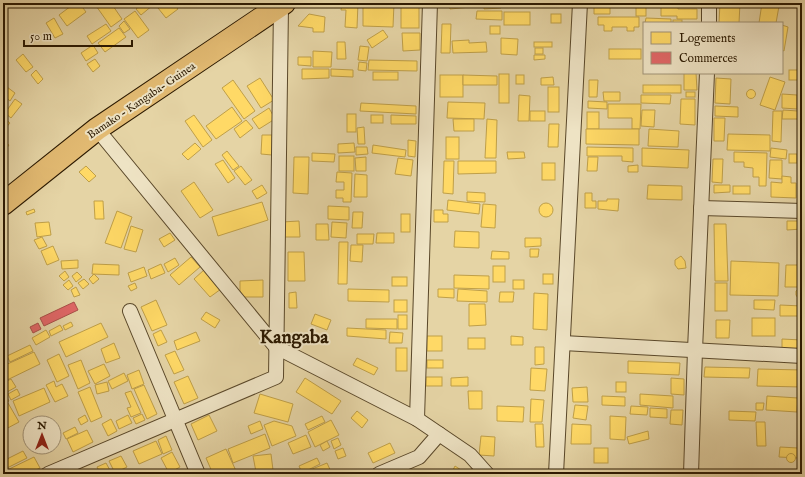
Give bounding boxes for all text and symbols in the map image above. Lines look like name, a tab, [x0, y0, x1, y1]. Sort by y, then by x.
scale bar	[24, 22, 132, 48]
legend	[643, 22, 783, 74]
text: 50 m	[30, 29, 52, 44]
text: Logements	[679, 31, 736, 46]
text: Commerces	[679, 51, 737, 66]
street label: Bamako - Kangaba- Guinea	[85, 59, 198, 142]
district label: Kangaba	[260, 326, 329, 350]
north arrow	[22, 415, 62, 455]
text: N	[36, 419, 47, 433]

